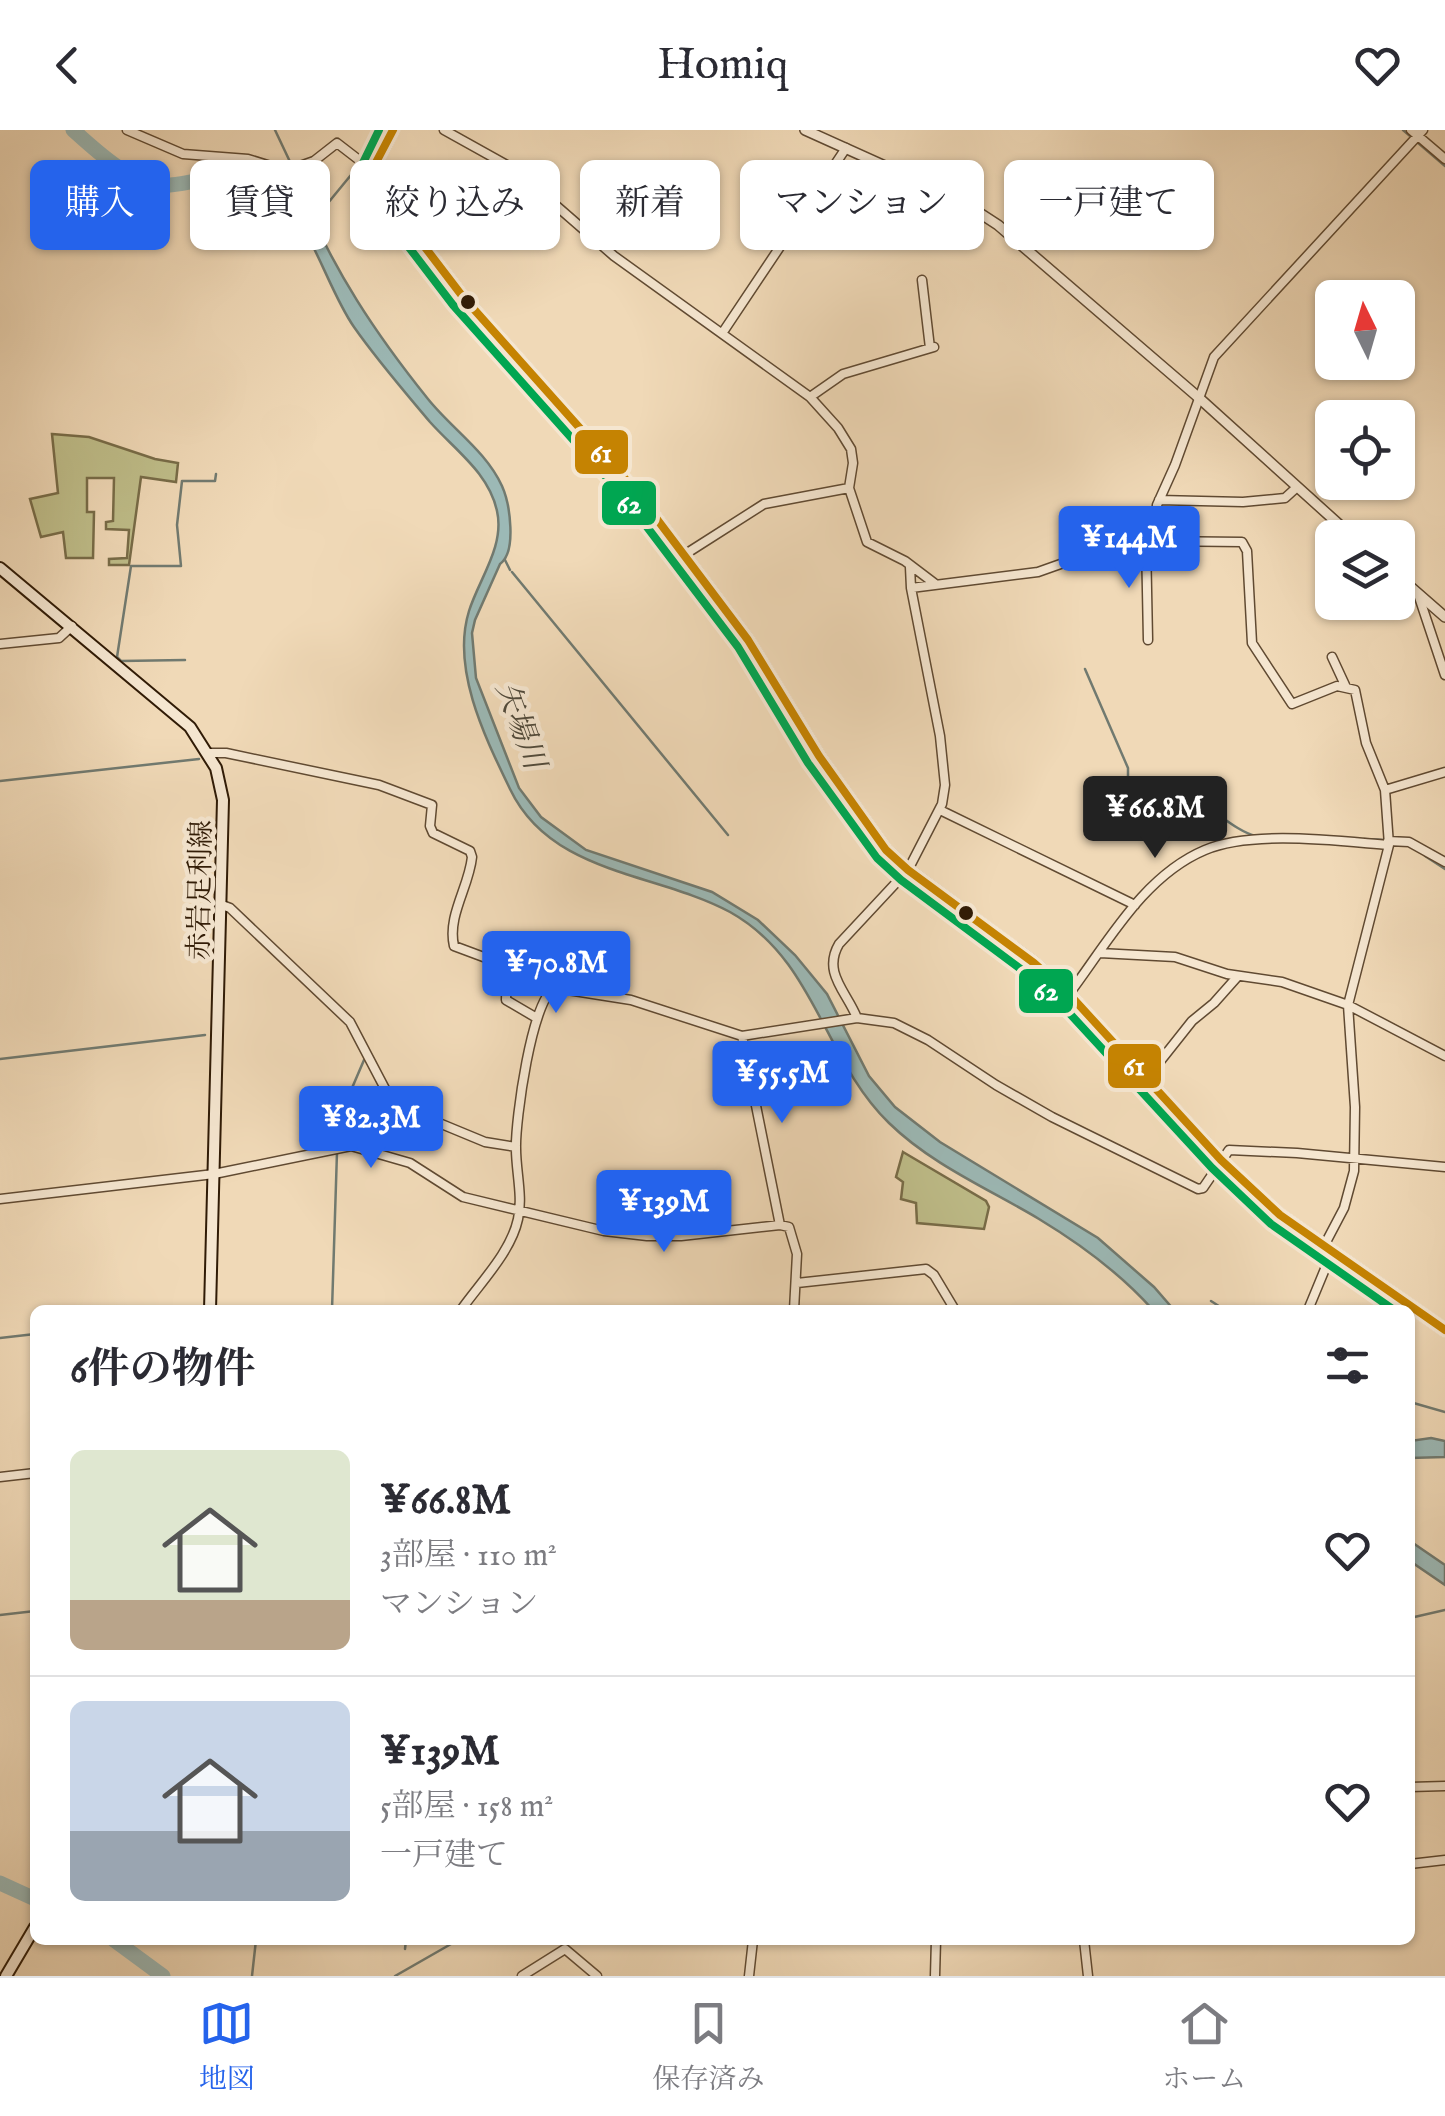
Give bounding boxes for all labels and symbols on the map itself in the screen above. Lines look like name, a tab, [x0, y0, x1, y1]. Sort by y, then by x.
north arrow	[1315, 280, 1415, 380]
unlabelled marker	[458, 292, 478, 312]
line badge: 61	[573, 428, 630, 476]
text: 61	[590, 437, 612, 472]
line badge: 62	[600, 479, 658, 527]
text: 62	[617, 488, 641, 523]
pin: ¥144M	[1059, 506, 1199, 591]
water label: 矢場川	[486, 677, 553, 777]
pin: ¥66.8M	[1074, 776, 1236, 861]
street label: 赤岩足利線	[183, 820, 220, 960]
unlabelled marker	[956, 903, 976, 923]
pin: ¥70.8M	[475, 931, 637, 1016]
line badge: 62	[1017, 967, 1075, 1015]
text: 62	[1034, 975, 1058, 1010]
pin: ¥55.5M	[701, 1041, 863, 1126]
line badge: 61	[1106, 1042, 1163, 1090]
text: 61	[1123, 1050, 1145, 1085]
pin: ¥82.3M	[290, 1086, 452, 1171]
pin: ¥139M	[594, 1170, 734, 1255]

